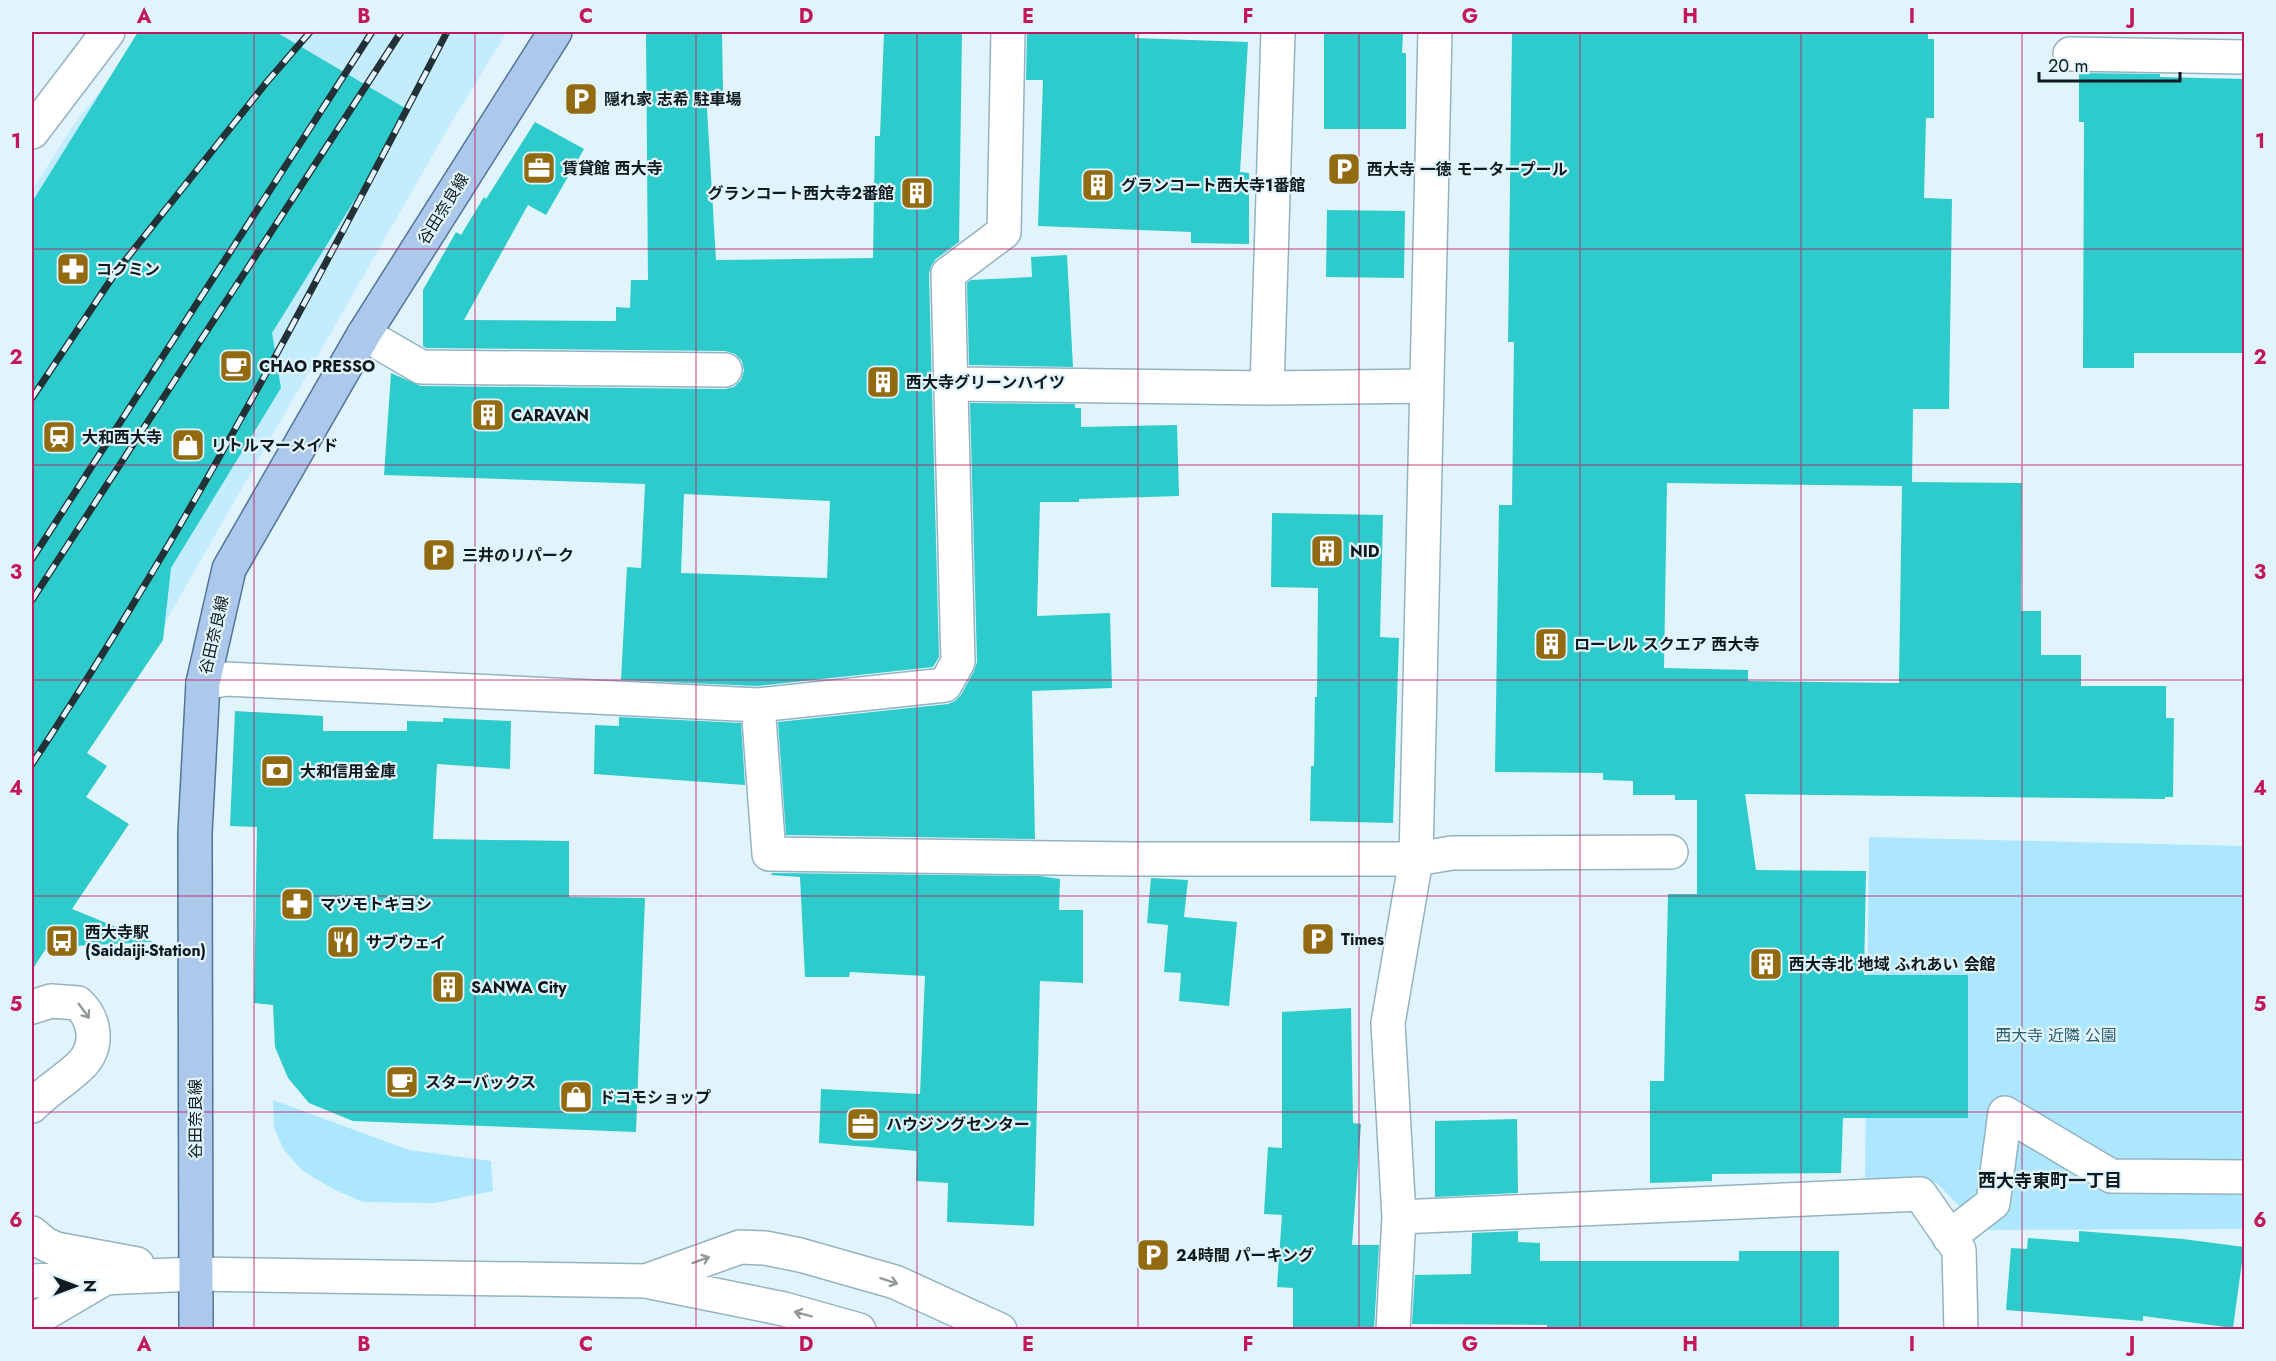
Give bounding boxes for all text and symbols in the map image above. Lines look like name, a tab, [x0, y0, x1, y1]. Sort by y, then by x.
text: A	[136, 2, 152, 31]
text: B	[357, 2, 371, 31]
text: C	[579, 2, 593, 31]
text: D	[799, 2, 813, 31]
text: E	[1022, 2, 1034, 31]
text: F	[1242, 2, 1254, 31]
text: G	[1462, 2, 1478, 31]
text: H	[1682, 2, 1698, 31]
text: I	[1909, 2, 1915, 31]
text: J	[2125, 2, 2135, 31]
scale bar	[2039, 45, 2180, 83]
text: 20 m	[2048, 53, 2088, 79]
parking icon: 隠れ家 志希 駐車場	[563, 81, 599, 117]
place label: 隠れ家 志希 駐車場	[604, 88, 742, 111]
text: 1	[11, 127, 21, 156]
text: 1	[2255, 127, 2265, 156]
office icon: 賃貸館 西大寺	[521, 150, 557, 186]
parking icon: 西大寺 一徳 モータープール	[1326, 151, 1362, 187]
place label: 賃貸館 西大寺	[562, 157, 663, 180]
place label: 西大寺 一徳 モータープール	[1367, 158, 1568, 181]
building icon: グランコート西大寺1番館	[1080, 167, 1116, 203]
street label: 谷田奈良線	[412, 169, 474, 249]
place label: グランコート西大寺1番館	[1121, 174, 1305, 197]
building icon: グランコート西大寺2番館	[899, 175, 935, 211]
place label: グランコート西大寺2番館	[708, 182, 894, 205]
pharmacy icon: コクミン	[55, 251, 91, 287]
place label: コクミン	[96, 258, 160, 281]
text: 2	[9, 343, 23, 372]
text: 2	[2253, 343, 2267, 372]
cafe icon: CHAO PRESSO	[218, 348, 254, 384]
place label: CHAO PRESSO	[259, 355, 375, 378]
building icon: 西大寺グリーンハイツ	[865, 364, 901, 400]
place label: 西大寺グリーンハイツ	[906, 371, 1065, 394]
building icon: CARAVAN	[470, 397, 506, 433]
place label: CARAVAN	[511, 404, 589, 427]
station icon: 大和西大寺	[41, 419, 77, 455]
place label: 大和西大寺	[82, 426, 162, 449]
shop icon: リトルマーメイド	[170, 427, 206, 463]
place label: リトルマーメイド	[211, 434, 338, 457]
building icon: NID	[1309, 533, 1345, 569]
parking icon: 三井のリパーク	[421, 537, 457, 573]
place label: NID	[1350, 540, 1380, 563]
place label: 三井のリパーク	[462, 544, 574, 567]
text: 3	[10, 558, 22, 587]
text: 3	[2254, 558, 2266, 587]
street label: 谷田奈良線	[194, 593, 234, 677]
building icon: ローレル スクエア 西大寺	[1533, 626, 1569, 662]
place label: ローレル スクエア 西大寺	[1574, 633, 1760, 656]
bank icon: 大和信用金庫	[259, 753, 295, 789]
place label: 大和信用金庫	[300, 760, 396, 783]
text: 4	[9, 774, 23, 803]
text: 4	[2253, 774, 2267, 803]
pharmacy icon: マツモトキヨシ	[279, 886, 315, 922]
place label: マツモトキヨシ	[320, 893, 432, 916]
place label: 西大寺駅 (Saidaiji-Station)	[85, 921, 206, 962]
parking icon: Times	[1300, 921, 1336, 957]
bus stop icon: 西大寺駅 (Saidaiji-Station)	[44, 923, 80, 959]
restaurant icon: サブウェイ	[325, 924, 361, 960]
place label: Times	[1341, 928, 1384, 951]
place label: サブウェイ	[366, 931, 446, 954]
building icon: 西大寺北 地域 ふれあい 会館	[1748, 946, 1784, 982]
place label: 西大寺北 地域 ふれあい 会館	[1789, 953, 1995, 976]
building icon: SANWA City	[430, 969, 466, 1005]
place label: SANWA City	[471, 976, 567, 999]
text: 5	[10, 990, 23, 1019]
text: 5	[2254, 990, 2267, 1019]
one-way arrow	[77, 1003, 90, 1019]
park label: 西大寺 近隣 公園	[1995, 1024, 2117, 1047]
cafe icon: スターバックス	[384, 1064, 420, 1100]
place label: スターバックス	[425, 1071, 536, 1094]
street label: 谷田奈良線	[184, 1079, 207, 1159]
shop icon: ドコモショップ	[558, 1079, 594, 1115]
place label: ドコモショップ	[599, 1086, 711, 1109]
office icon: ハウジングセンター	[845, 1106, 881, 1142]
place label: ハウジングセンター	[886, 1113, 1030, 1136]
district label: 西大寺東町一丁目	[1978, 1168, 2122, 1194]
text: 6	[9, 1206, 23, 1235]
text: 6	[2253, 1206, 2267, 1235]
parking icon: 24時間 パーキング	[1135, 1237, 1171, 1273]
place label: 24時間 パーキング	[1176, 1244, 1314, 1267]
one-way arrow	[691, 1254, 710, 1265]
north arrow	[45, 1256, 105, 1316]
one-way arrow	[879, 1276, 898, 1287]
text: N	[78, 1280, 101, 1292]
one-way arrow	[793, 1308, 812, 1319]
text: A	[136, 1330, 152, 1359]
text: B	[357, 1330, 371, 1359]
text: C	[579, 1330, 593, 1359]
text: D	[799, 1330, 813, 1359]
text: E	[1022, 1330, 1034, 1359]
text: F	[1242, 1330, 1254, 1359]
text: G	[1462, 1330, 1478, 1359]
text: H	[1682, 1330, 1698, 1359]
text: I	[1909, 1330, 1915, 1359]
text: J	[2125, 1330, 2135, 1359]

